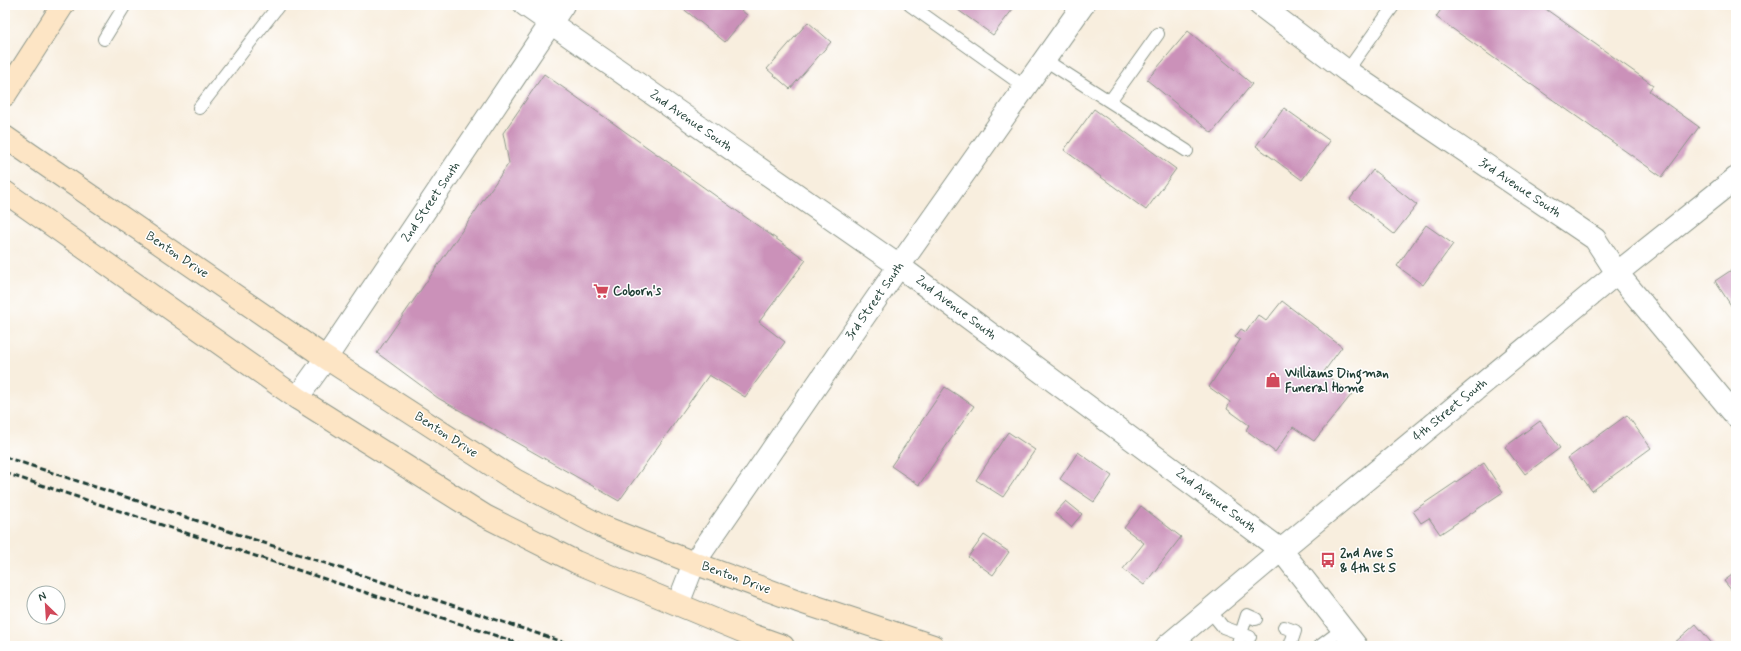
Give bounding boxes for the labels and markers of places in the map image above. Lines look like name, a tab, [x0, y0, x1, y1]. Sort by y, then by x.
supermarket icon: Coborn's	[592, 282, 610, 300]
place label: Coborn's	[613, 283, 662, 300]
place label: Williams Dingman Funeral Home	[1284, 365, 1389, 397]
shop icon: Williams Dingman Funeral Home	[1264, 371, 1282, 389]
place label: 2nd Ave S & 4th St S	[1340, 545, 1397, 577]
bus stop icon: 2nd Ave S & 4th St S	[1319, 551, 1337, 569]

